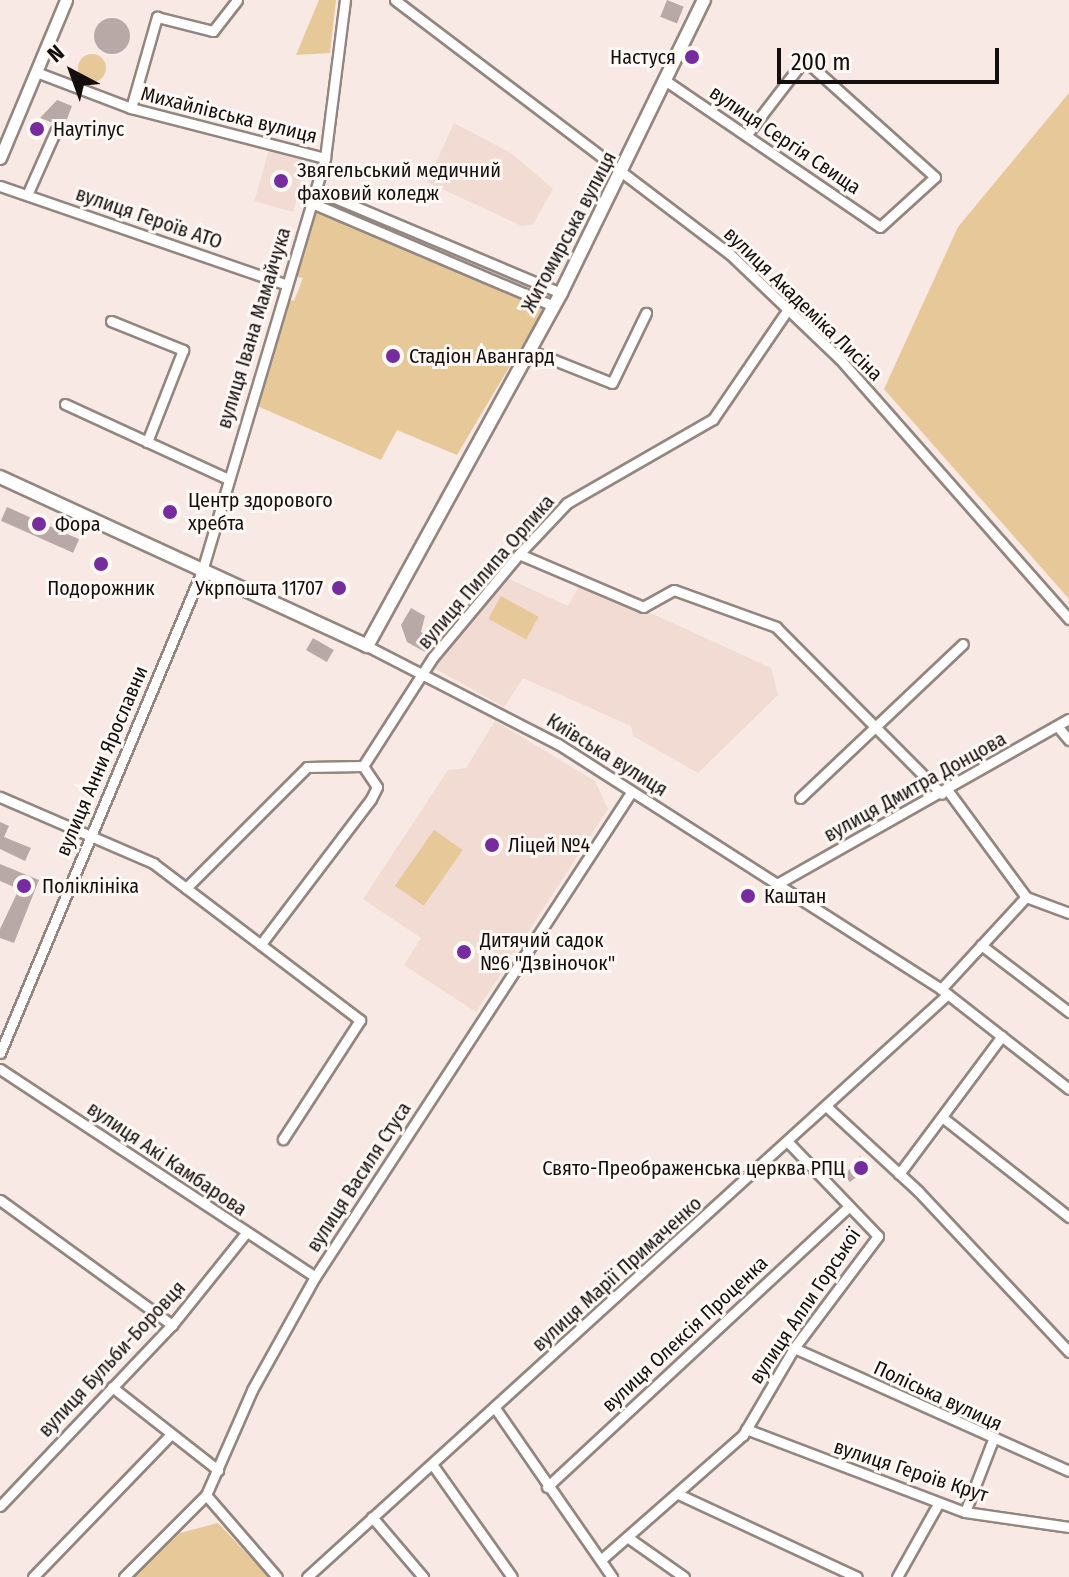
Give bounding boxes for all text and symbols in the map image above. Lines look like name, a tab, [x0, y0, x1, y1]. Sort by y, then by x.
north arrow	[32, 32, 112, 112]
scale bar	[781, 32, 1003, 82]
text: N	[42, 39, 70, 68]
place label: Настуся	[610, 45, 676, 69]
marker: Настуся	[683, 48, 701, 66]
text: 200 m	[791, 48, 851, 76]
street label: вулиця Сергія Свища	[705, 80, 865, 200]
street label: Михайлівська вулиця	[138, 82, 320, 148]
place label: Наутілус	[53, 117, 124, 141]
marker: Наутілус	[28, 120, 46, 138]
street label: Житомирська вулиця	[516, 147, 622, 317]
place label: Звягельський медичний фаховий коледж	[297, 158, 501, 205]
marker: Звягельський медичний фаховий коледж	[272, 172, 290, 190]
street label: вулиця Героїв АТО	[73, 182, 225, 254]
street label: вулиця Академіка Лисіна	[719, 222, 887, 386]
street label: вулиця Івана Мамайчука	[212, 224, 296, 432]
place label: Стадіон Авангард	[409, 344, 555, 368]
marker: Стадіон Авангард	[384, 347, 402, 365]
place label: Центр здорового хребта	[188, 488, 333, 535]
street label: вулиця Пилипа Орлика	[412, 490, 560, 654]
marker: Центр здорового хребта	[159, 501, 181, 523]
place label: Фора	[55, 512, 101, 536]
marker: Фора	[30, 515, 48, 533]
marker: Подорожник	[92, 555, 110, 573]
place label: Подорожник	[47, 576, 155, 600]
place label: Укрпошта 11707	[195, 576, 323, 600]
marker: Укрпошта 11707	[330, 579, 348, 597]
street label: вулиця Анни Ярославни	[51, 662, 153, 860]
street label: Київська вулиця	[542, 708, 672, 802]
street label: вулиця Дмитра Донцова	[820, 727, 1010, 847]
place label: Ліцей №4	[508, 833, 590, 857]
marker: Ліцей №4	[483, 836, 501, 854]
place label: Поліклініка	[42, 874, 139, 898]
marker: Поліклініка	[13, 875, 35, 897]
place label: Каштан	[764, 884, 827, 908]
marker: Каштан	[739, 887, 757, 905]
place label: Дитячий садок №6 "Дзвіночок"	[480, 928, 615, 975]
marker: Дитячий садок №6 "Дзвіночок"	[455, 943, 473, 961]
street label: вулиця Акі Камбарова	[83, 1097, 251, 1221]
street label: вулиця Василя Стуса	[302, 1098, 416, 1256]
place label: Свято-Преображенська церква РПЦ	[542, 1156, 845, 1180]
marker: Свято-Преображенська церква РПЦ	[852, 1159, 870, 1177]
street label: вулиця Марії Примаченко	[527, 1191, 707, 1357]
street label: вулиця Алли Горської	[744, 1224, 866, 1388]
street label: вулиця Олексія Проценка	[597, 1251, 773, 1417]
street label: вулиця Бульби-Боровця	[33, 1276, 191, 1442]
street label: Поліська вулиця	[870, 1356, 1006, 1436]
street label: вулиця Героїв Крут	[831, 1435, 991, 1507]

